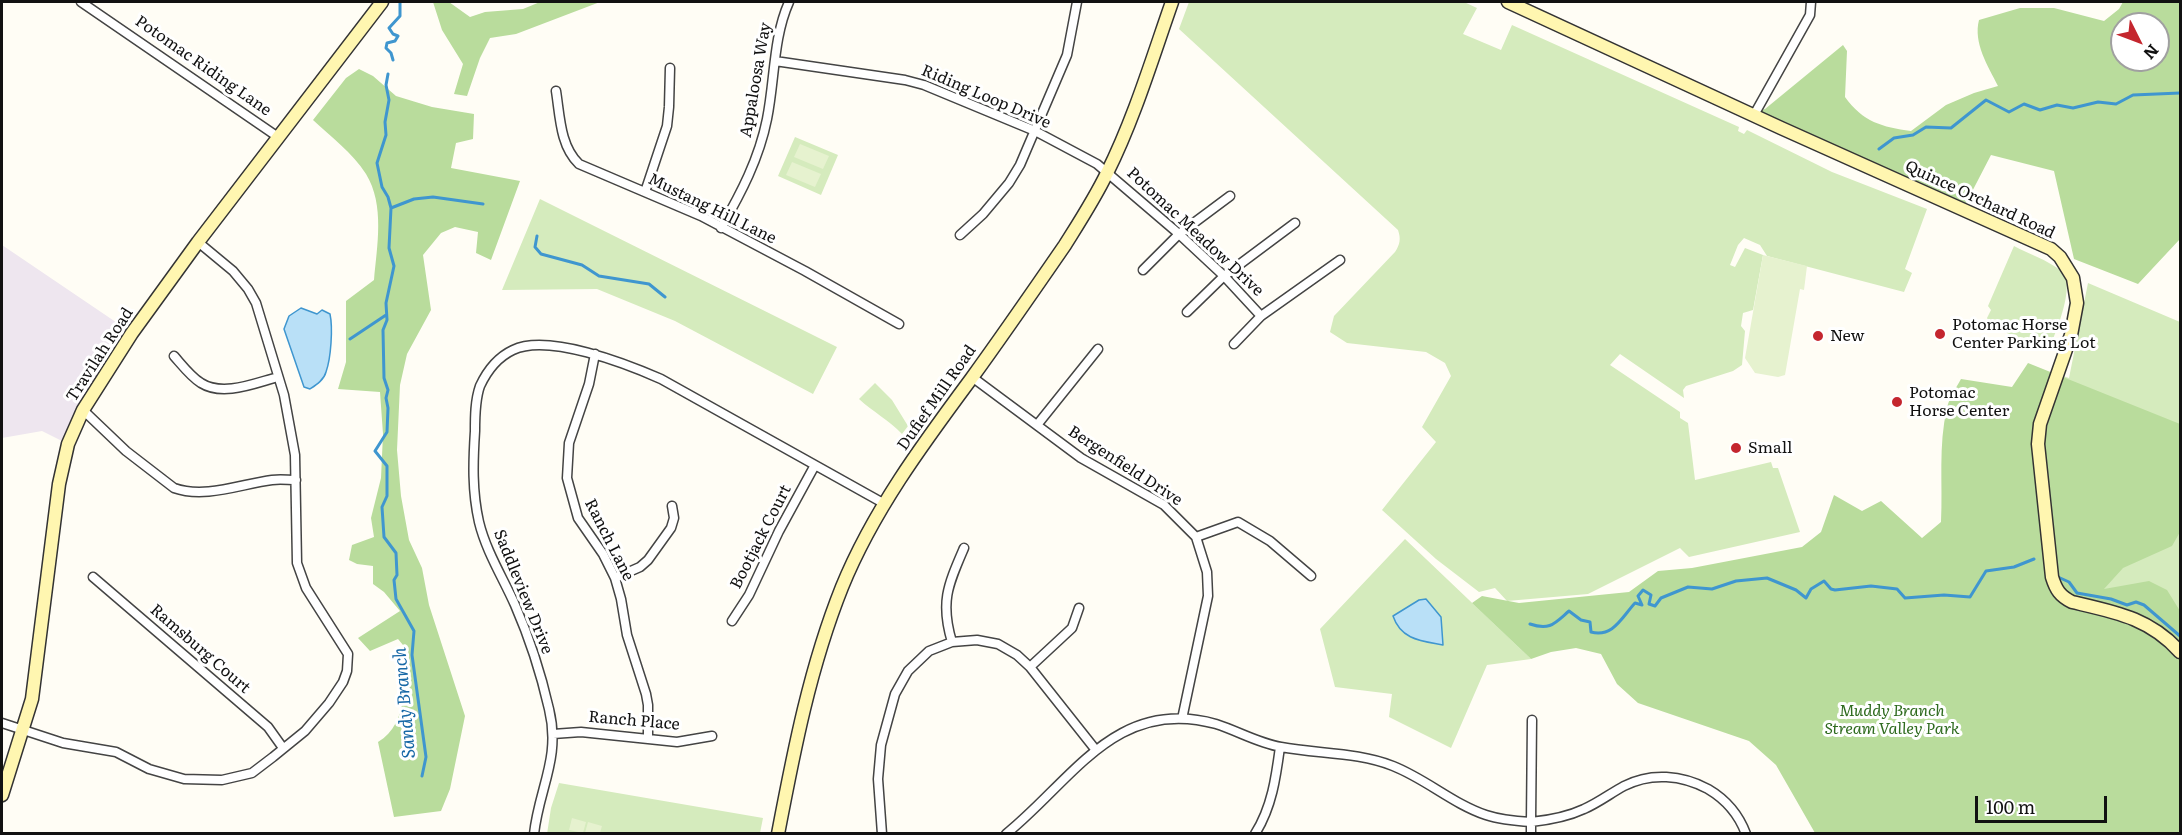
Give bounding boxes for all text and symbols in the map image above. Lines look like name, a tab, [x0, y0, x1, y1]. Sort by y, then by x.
street label: Potomac Riding Lane	[131, 12, 275, 120]
north arrow	[2110, 12, 2170, 72]
street label: Appaloosa Way	[736, 21, 776, 139]
text: N	[2138, 40, 2165, 66]
street label: Riding Loop Drive	[918, 61, 1054, 133]
street label: Quince Orchard Road	[1902, 157, 2058, 243]
street label: Potomac Meadow Drive	[1123, 164, 1267, 300]
street label: Mustang Hill Lane	[645, 170, 779, 248]
street label: Travilah Road	[62, 304, 138, 406]
place label: Potomac Horse Center Parking Lot	[1952, 315, 2096, 353]
place label: New	[1830, 326, 1864, 346]
marker: Potomac Horse Center Parking Lot	[1933, 327, 1947, 341]
marker: New	[1811, 329, 1825, 343]
street label: Dufief Mill Road	[893, 342, 981, 454]
place label: Potomac Horse Center	[1909, 383, 2009, 421]
marker: Potomac Horse Center	[1890, 395, 1904, 409]
street label: Bergenfield Drive	[1064, 422, 1186, 510]
place label: Small	[1748, 438, 1792, 458]
marker: Small	[1729, 441, 1743, 455]
street label: Bootjack Court	[727, 482, 795, 592]
street label: Ranch Lane	[580, 496, 638, 584]
street label: Saddleview Drive	[489, 527, 557, 657]
street label: Ramsburg Court	[146, 600, 254, 698]
water label: Sandy Branch	[389, 647, 421, 759]
park label: Muddy Branch Stream Valley Park	[1824, 701, 1960, 739]
street label: Ranch Place	[587, 707, 681, 735]
scale bar	[1978, 784, 2110, 822]
text: 100 m	[1986, 793, 2035, 820]

